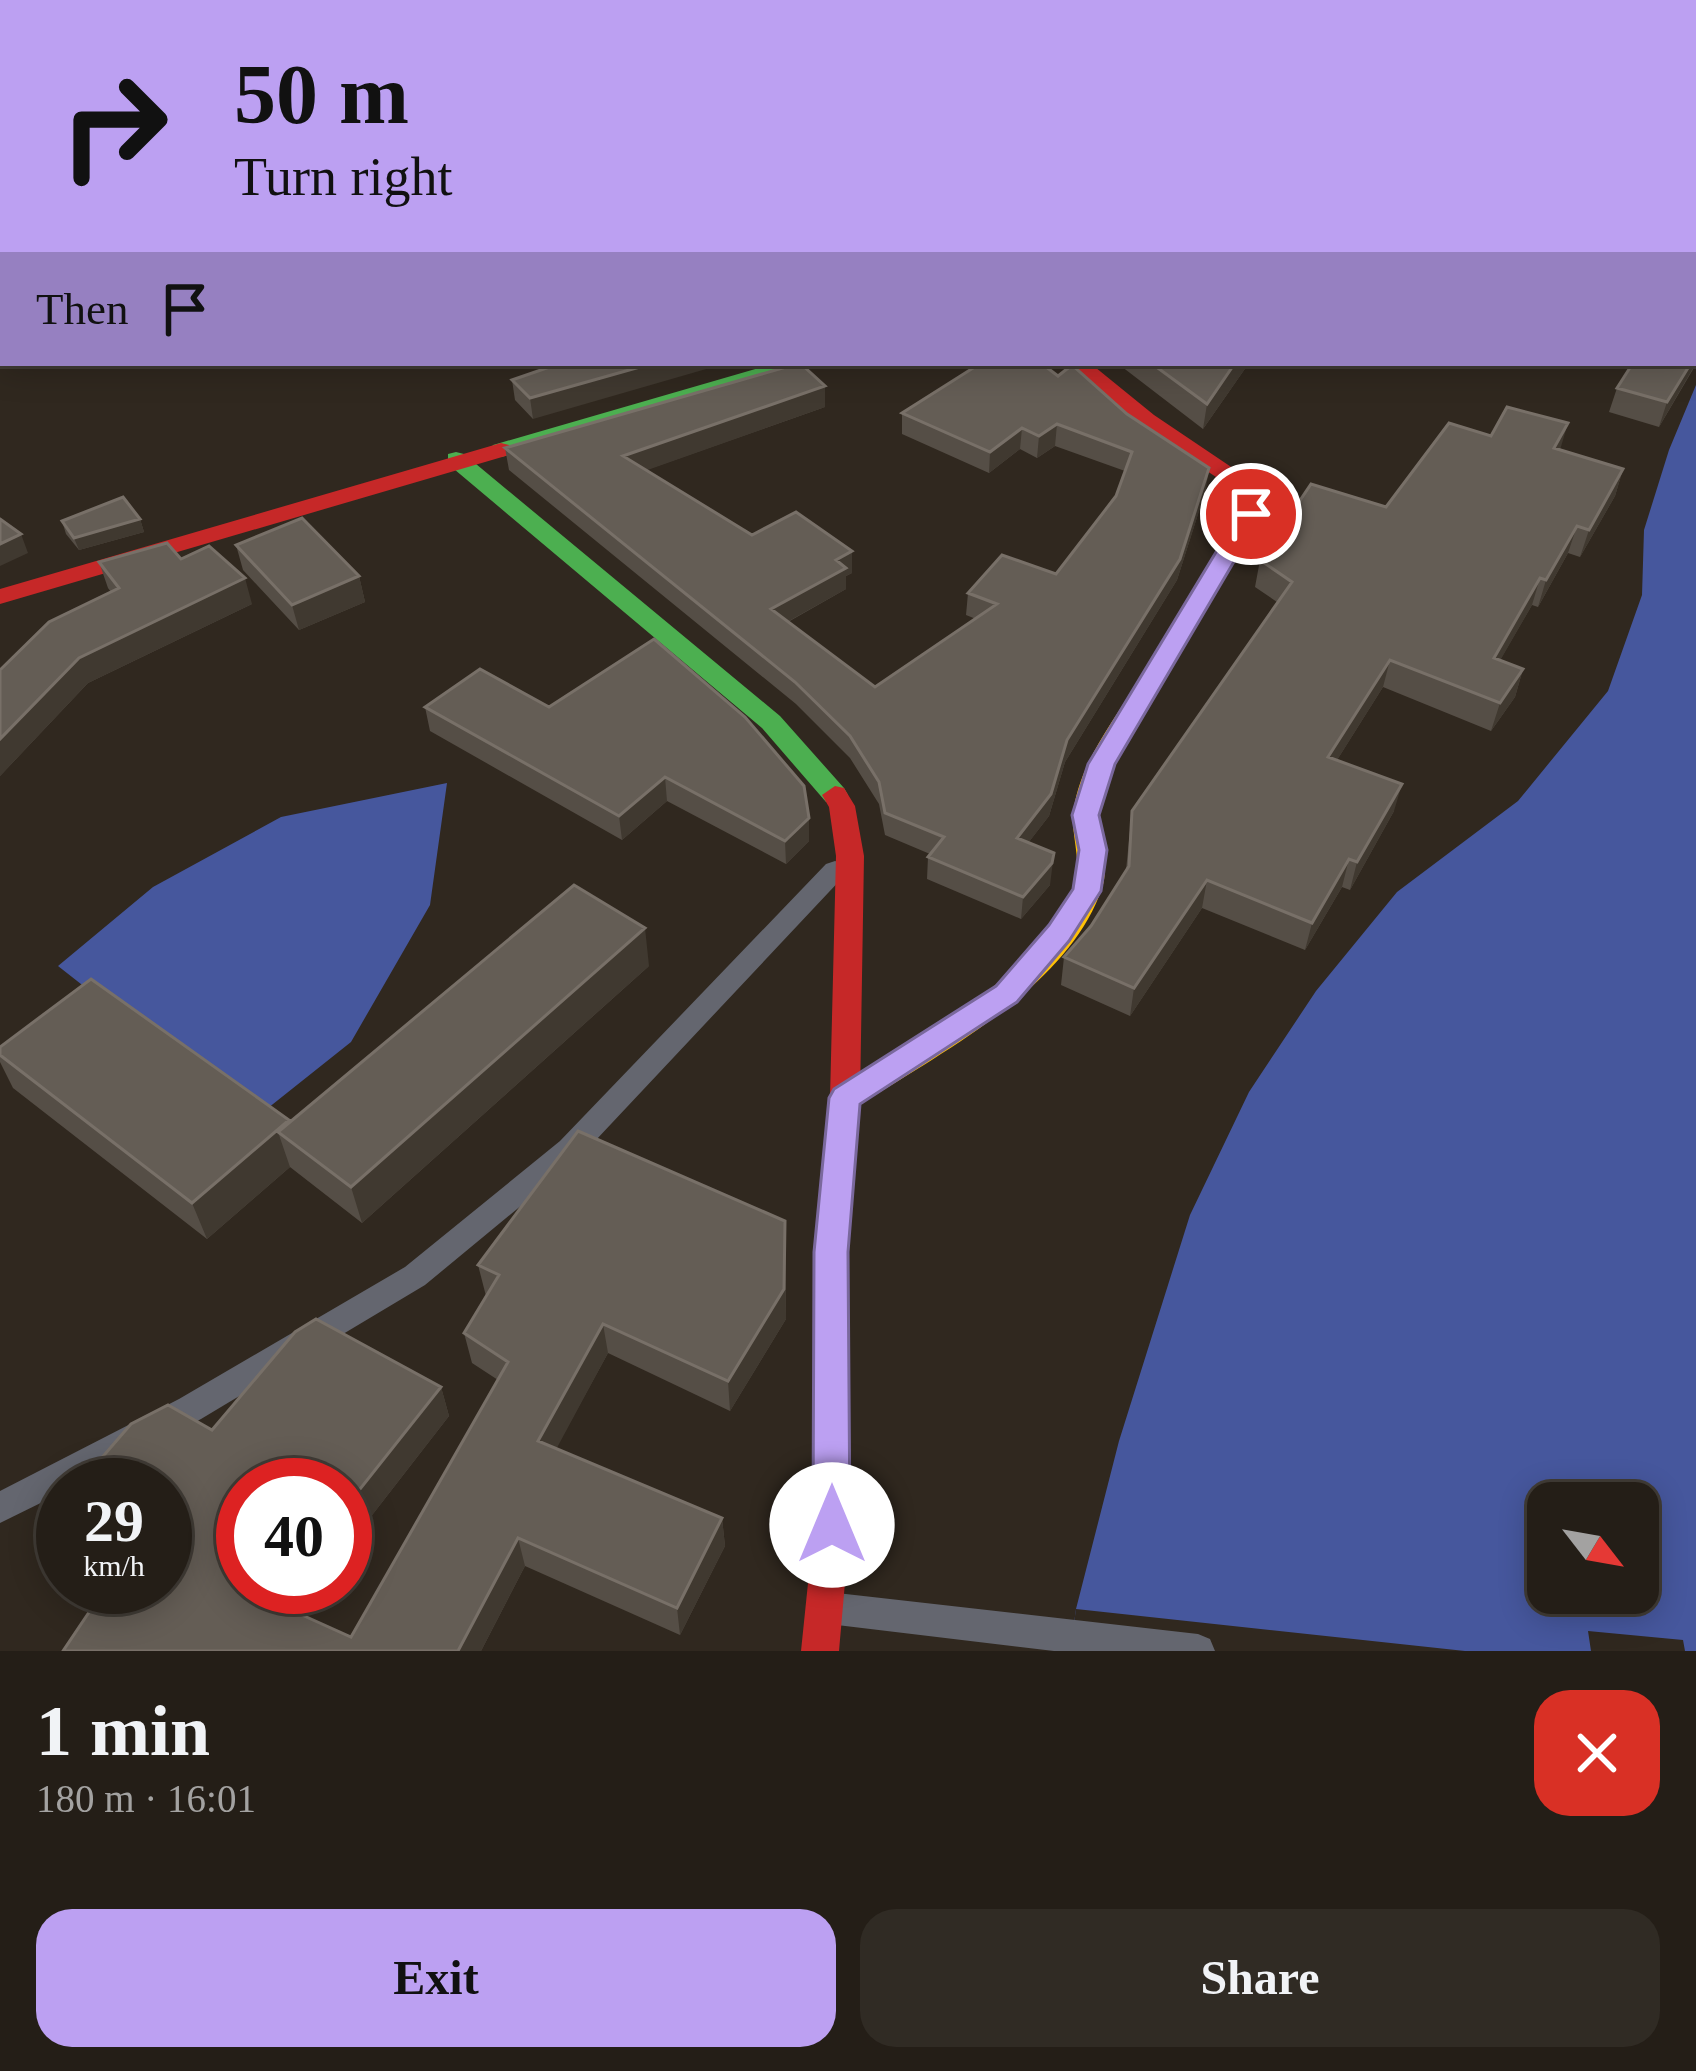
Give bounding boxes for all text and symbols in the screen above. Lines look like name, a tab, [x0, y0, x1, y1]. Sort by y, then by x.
icon: right	[36, 48, 192, 204]
text: 50 m	[234, 48, 409, 141]
text: Turn right	[234, 147, 453, 207]
icon: arrive	[152, 276, 218, 342]
text: Then	[36, 284, 128, 334]
pin	[1200, 463, 1302, 565]
icon: arrive	[1218, 481, 1284, 547]
speed limit sign: 40	[216, 1458, 372, 1614]
position arrow	[769, 1462, 895, 1588]
north arrow	[1527, 1482, 1659, 1614]
map controls	[1527, 1482, 1659, 1614]
text: 29	[84, 1488, 144, 1554]
text: km/h	[83, 1549, 145, 1582]
button: close	[1534, 1690, 1660, 1816]
text: 1 min	[36, 1691, 210, 1771]
text: 180 m · 16:01	[36, 1777, 256, 1820]
button: Exit	[36, 1909, 836, 2047]
button: Share	[860, 1909, 1660, 2047]

